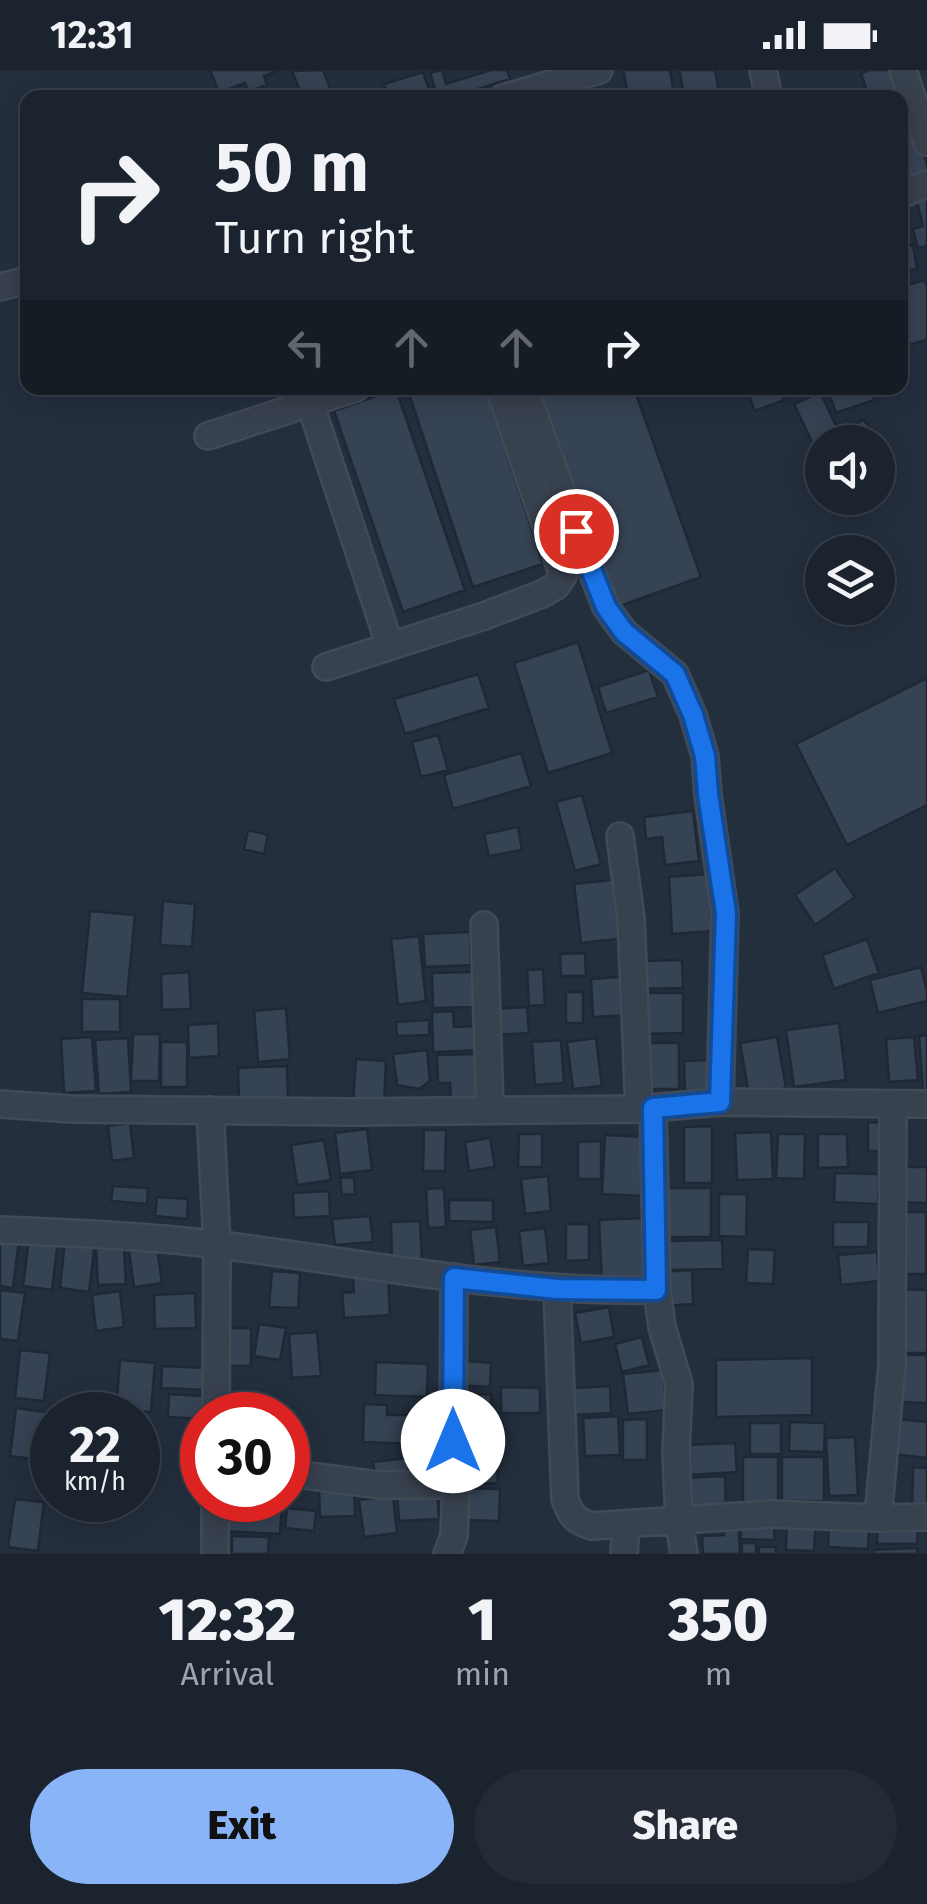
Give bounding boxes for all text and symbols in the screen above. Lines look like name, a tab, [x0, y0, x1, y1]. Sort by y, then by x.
text: 12:31	[50, 12, 134, 58]
text: 50 m	[215, 126, 369, 210]
icon: right	[50, 130, 180, 260]
text: Turn right	[215, 211, 414, 265]
icon: left	[279, 320, 334, 375]
icon: ahead	[384, 320, 439, 375]
icon: ahead	[489, 320, 544, 375]
icon: right	[594, 320, 649, 375]
map controls	[805, 425, 895, 625]
button: sound	[805, 425, 895, 515]
pin	[534, 489, 619, 574]
icon: arrive	[549, 504, 604, 559]
button: layers	[805, 535, 895, 625]
position arrow	[401, 1389, 505, 1493]
speed limit sign: 30	[180, 1392, 310, 1522]
text: 22	[69, 1415, 121, 1475]
text: km/h	[64, 1467, 126, 1497]
text: 12:32	[159, 1584, 296, 1656]
text: 1	[468, 1584, 496, 1656]
text: 350	[668, 1584, 768, 1656]
text: Arrival	[180, 1655, 274, 1693]
text: min	[455, 1655, 510, 1693]
text: m	[705, 1655, 732, 1693]
button: Exit	[30, 1769, 454, 1884]
button: Share	[474, 1769, 897, 1884]

